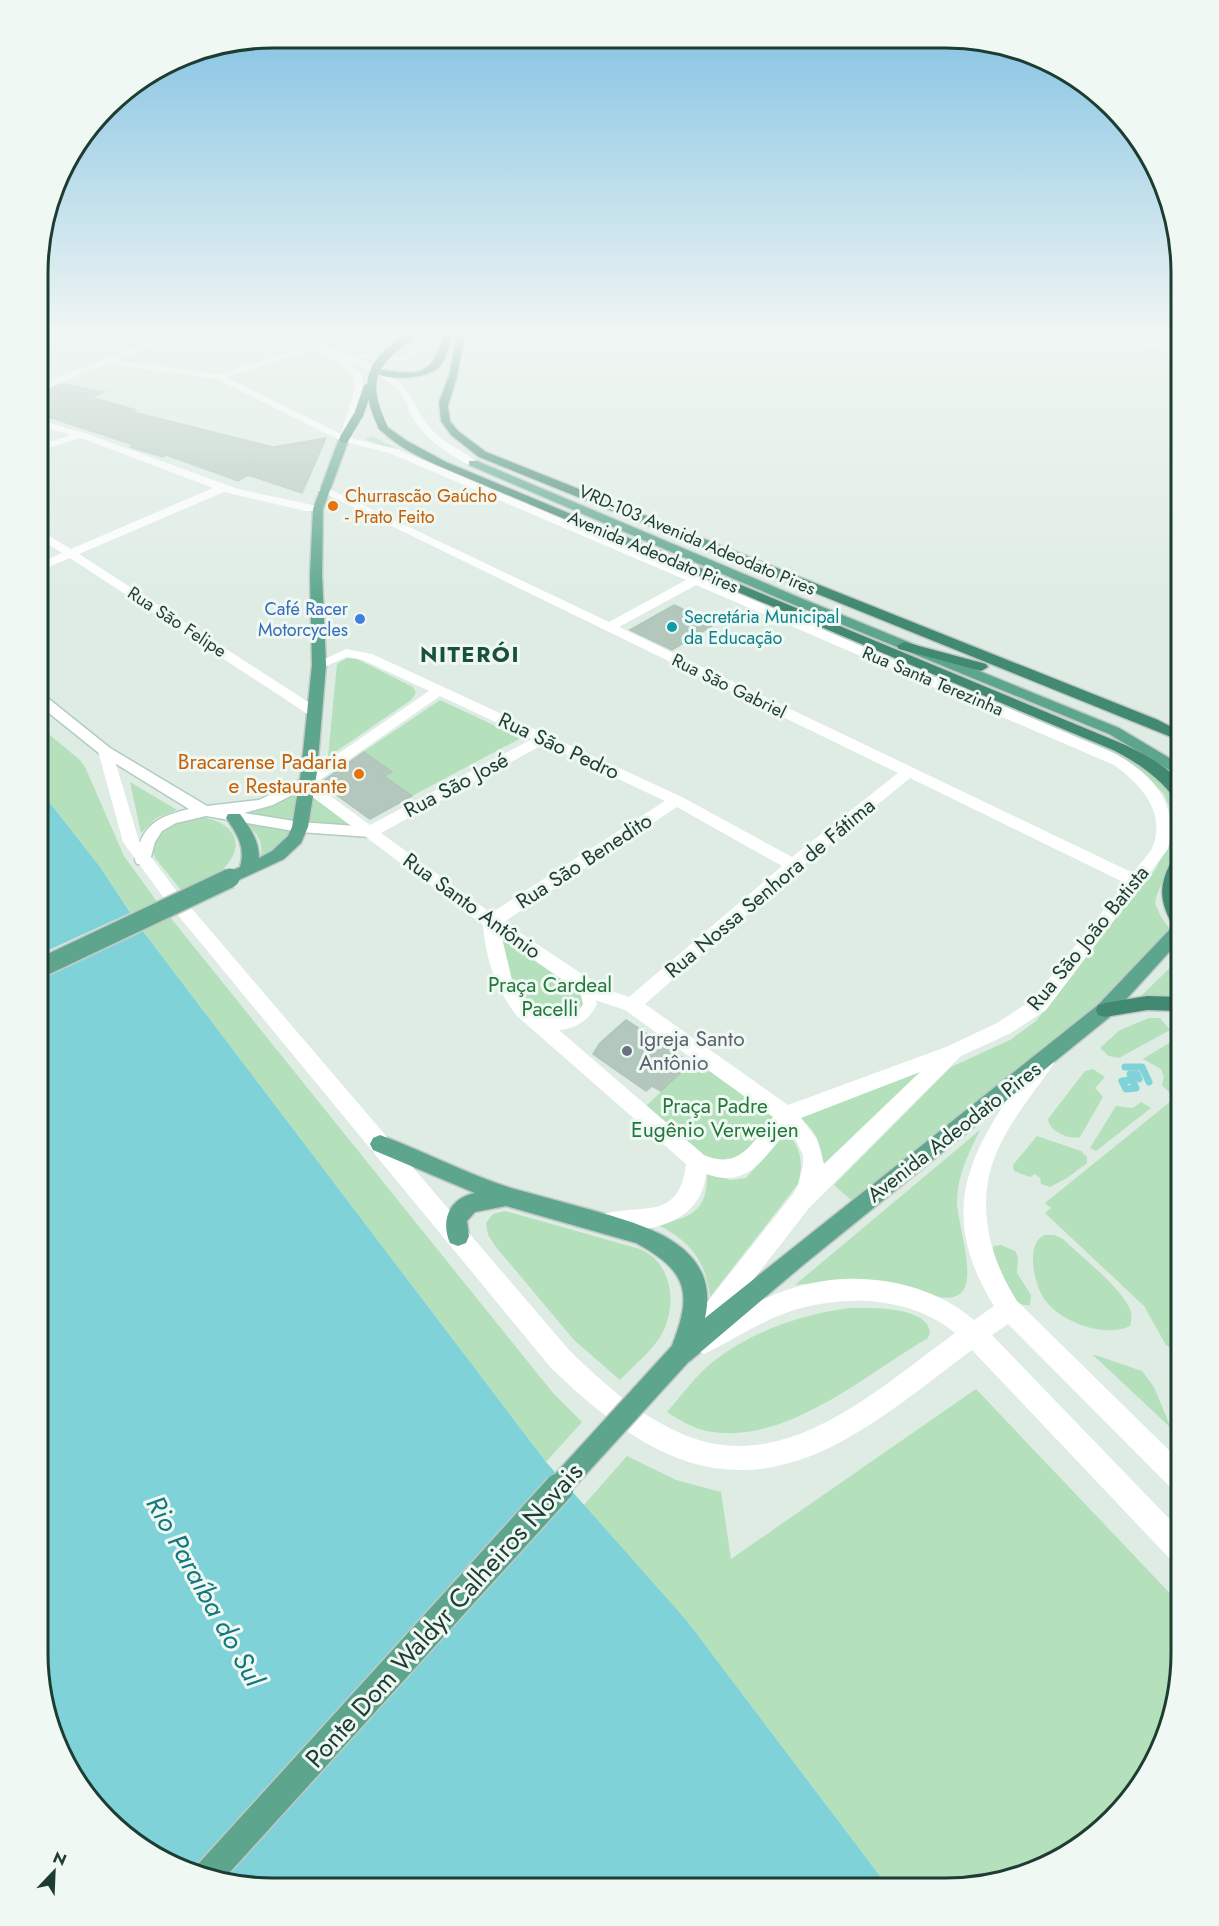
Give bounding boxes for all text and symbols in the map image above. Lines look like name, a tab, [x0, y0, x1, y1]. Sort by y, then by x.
street label: VRD-103 Avenida Adeodato Pires	[575, 480, 819, 600]
place label: Churrascão Gaúcho - Prato Feito	[345, 483, 497, 530]
marker: Churrascão Gaúcho - Prato Feito	[326, 499, 340, 513]
street label: Avenida Adeodato Pires	[565, 506, 741, 598]
street label: Rua São Felipe	[122, 580, 232, 664]
place label: Café Racer Motorcycles	[258, 596, 349, 643]
place label: Secretária Municipal da Educação	[684, 604, 839, 651]
marker: Café Racer Motorcycles	[353, 612, 367, 626]
marker: Secretária Municipal da Educação	[665, 620, 679, 634]
district label: NITERÓI	[420, 638, 520, 670]
street label: Rua Santa Terezinha	[858, 639, 1008, 723]
street label: Rua São Gabriel	[667, 647, 791, 725]
street label: Rua São Pedro	[493, 705, 625, 787]
street label: Rua São José	[398, 745, 514, 825]
place label: Bracarense Padaria e Restaurante	[178, 747, 347, 801]
marker: Bracarense Padaria e Restaurante	[352, 767, 366, 781]
street label: Rua Nossa Senhora de Fátima	[658, 791, 882, 985]
street label: Rua São Benedito	[510, 806, 658, 916]
street label: Rua Santo Antônio	[397, 846, 547, 966]
street label: Rua São João Batista	[1020, 859, 1156, 1017]
park label: Praça Cardeal Pacelli	[488, 970, 612, 1024]
place label: Igreja Santo Antônio	[639, 1024, 745, 1078]
marker: Igreja Santo Antônio	[620, 1044, 634, 1058]
street label: Avenida Adeodato Pires	[861, 1054, 1047, 1210]
park label: Praça Padre Eugênio Verweijen	[631, 1091, 799, 1145]
street label: Ponte Dom Waldyr Calheiros Novais	[296, 1454, 592, 1776]
water label: Rio Paraíba do Sul	[137, 1488, 274, 1694]
north arrow	[24, 1842, 84, 1902]
text: N	[49, 1846, 70, 1872]

